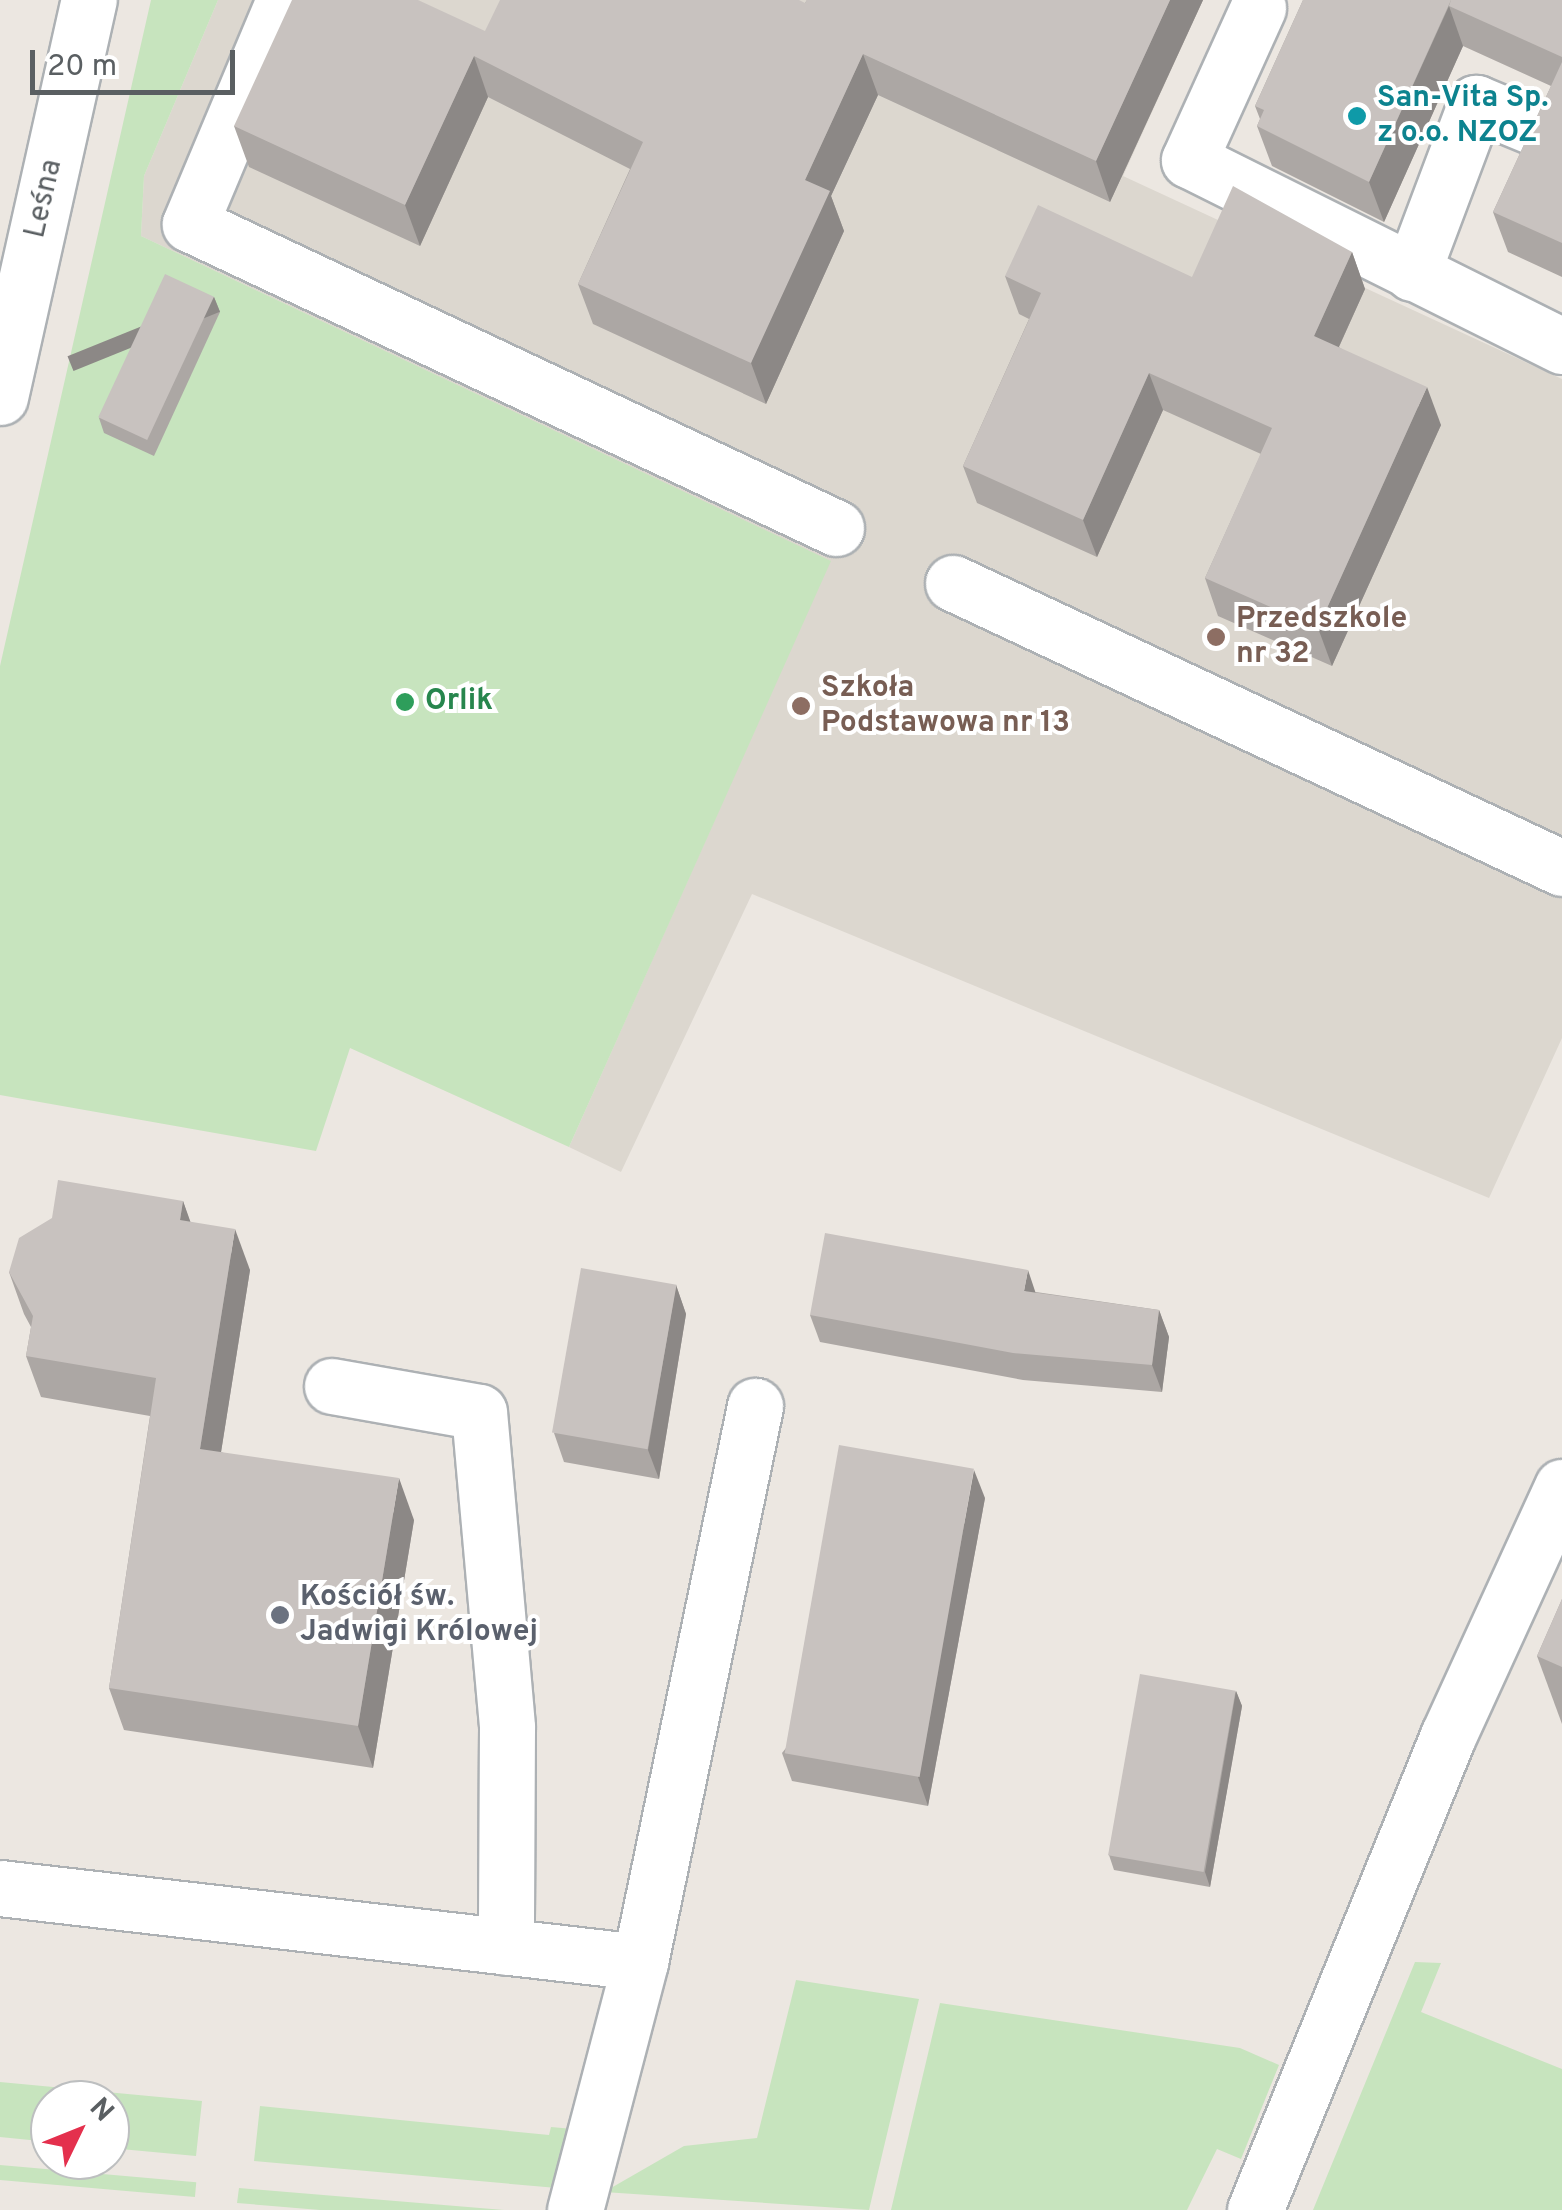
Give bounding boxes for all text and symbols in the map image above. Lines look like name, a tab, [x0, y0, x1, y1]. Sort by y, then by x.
scale bar	[35, 30, 240, 92]
text: 20 m	[47, 49, 117, 86]
place label: San-Vita Sp. z o.o. NZOZ	[1377, 81, 1549, 152]
marker: San-Vita Sp. z o.o. NZOZ	[1346, 105, 1368, 127]
street label: Leśna	[18, 156, 72, 242]
place label: Przedszkole nr 32	[1236, 602, 1407, 672]
marker: Przedszkole nr 32	[1205, 626, 1227, 648]
place label: Szkoła Podstawowa nr 13	[821, 671, 1070, 742]
place label: Orlik	[425, 684, 493, 720]
marker: Orlik	[394, 691, 416, 713]
marker: Szkoła Podstawowa nr 13	[790, 695, 812, 717]
place label: Kościół św. Jadwigi Królowej	[300, 1580, 538, 1650]
marker: Kościół św. Jadwigi Królowej	[269, 1604, 291, 1626]
north arrow	[30, 2080, 130, 2180]
text: N	[80, 2091, 120, 2131]

